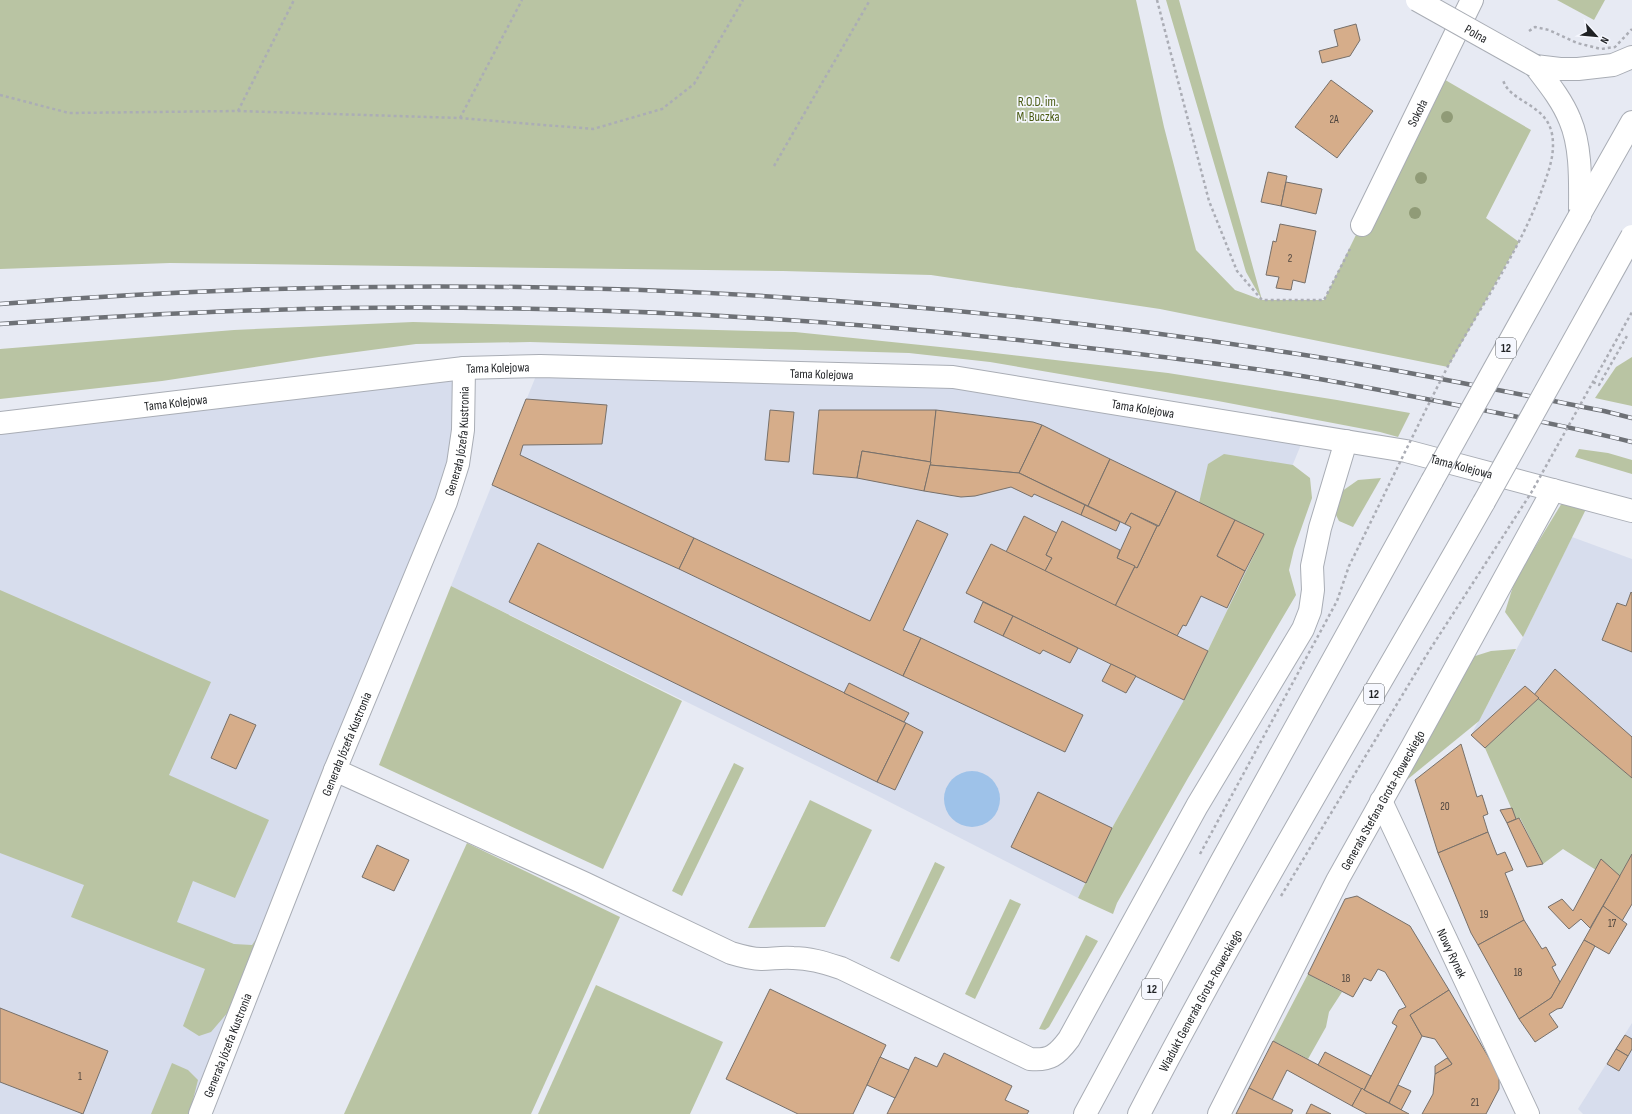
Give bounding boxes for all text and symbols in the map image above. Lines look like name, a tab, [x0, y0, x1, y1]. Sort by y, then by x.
north arrow	[1576, 16, 1616, 56]
street label: Polna	[1462, 21, 1490, 47]
text: N	[1597, 35, 1612, 46]
park label: R.O.D. im. M. Buczka	[1016, 94, 1060, 125]
street label: Sokoła	[1404, 97, 1431, 130]
house number: 2A	[1329, 113, 1339, 126]
house number: 2	[1288, 252, 1293, 265]
road number: 12	[1496, 338, 1516, 358]
street label: Tama Kolejowa	[466, 359, 530, 377]
street label: Tama Kolejowa	[790, 366, 854, 383]
street label: Generała Józefa Kustronia	[441, 386, 473, 498]
street label: Tama Kolejowa	[143, 391, 208, 415]
street label: Tama Kolejowa	[1110, 396, 1175, 422]
street label: Tama Kolejowa	[1429, 451, 1494, 483]
road number: 12	[1364, 684, 1384, 704]
street label: Generała Józefa Kustronia	[319, 690, 375, 798]
street label: Generała Stefana Grota-Roweckiego	[1338, 728, 1429, 873]
house number: 20	[1440, 800, 1450, 813]
house number: 19	[1480, 908, 1488, 921]
house number: 17	[1608, 917, 1617, 930]
street label: Nowy Rynek	[1433, 926, 1470, 981]
street label: Wiadukt Generała Grota-Roweckiego	[1156, 927, 1246, 1075]
house number: 18	[1514, 966, 1523, 979]
house number: 18	[1342, 972, 1351, 985]
road number: 12	[1142, 979, 1162, 999]
street label: Generała Józefa Kustronia	[200, 991, 256, 1100]
house number: 1	[78, 1070, 82, 1083]
house number: 21	[1471, 1096, 1479, 1109]

